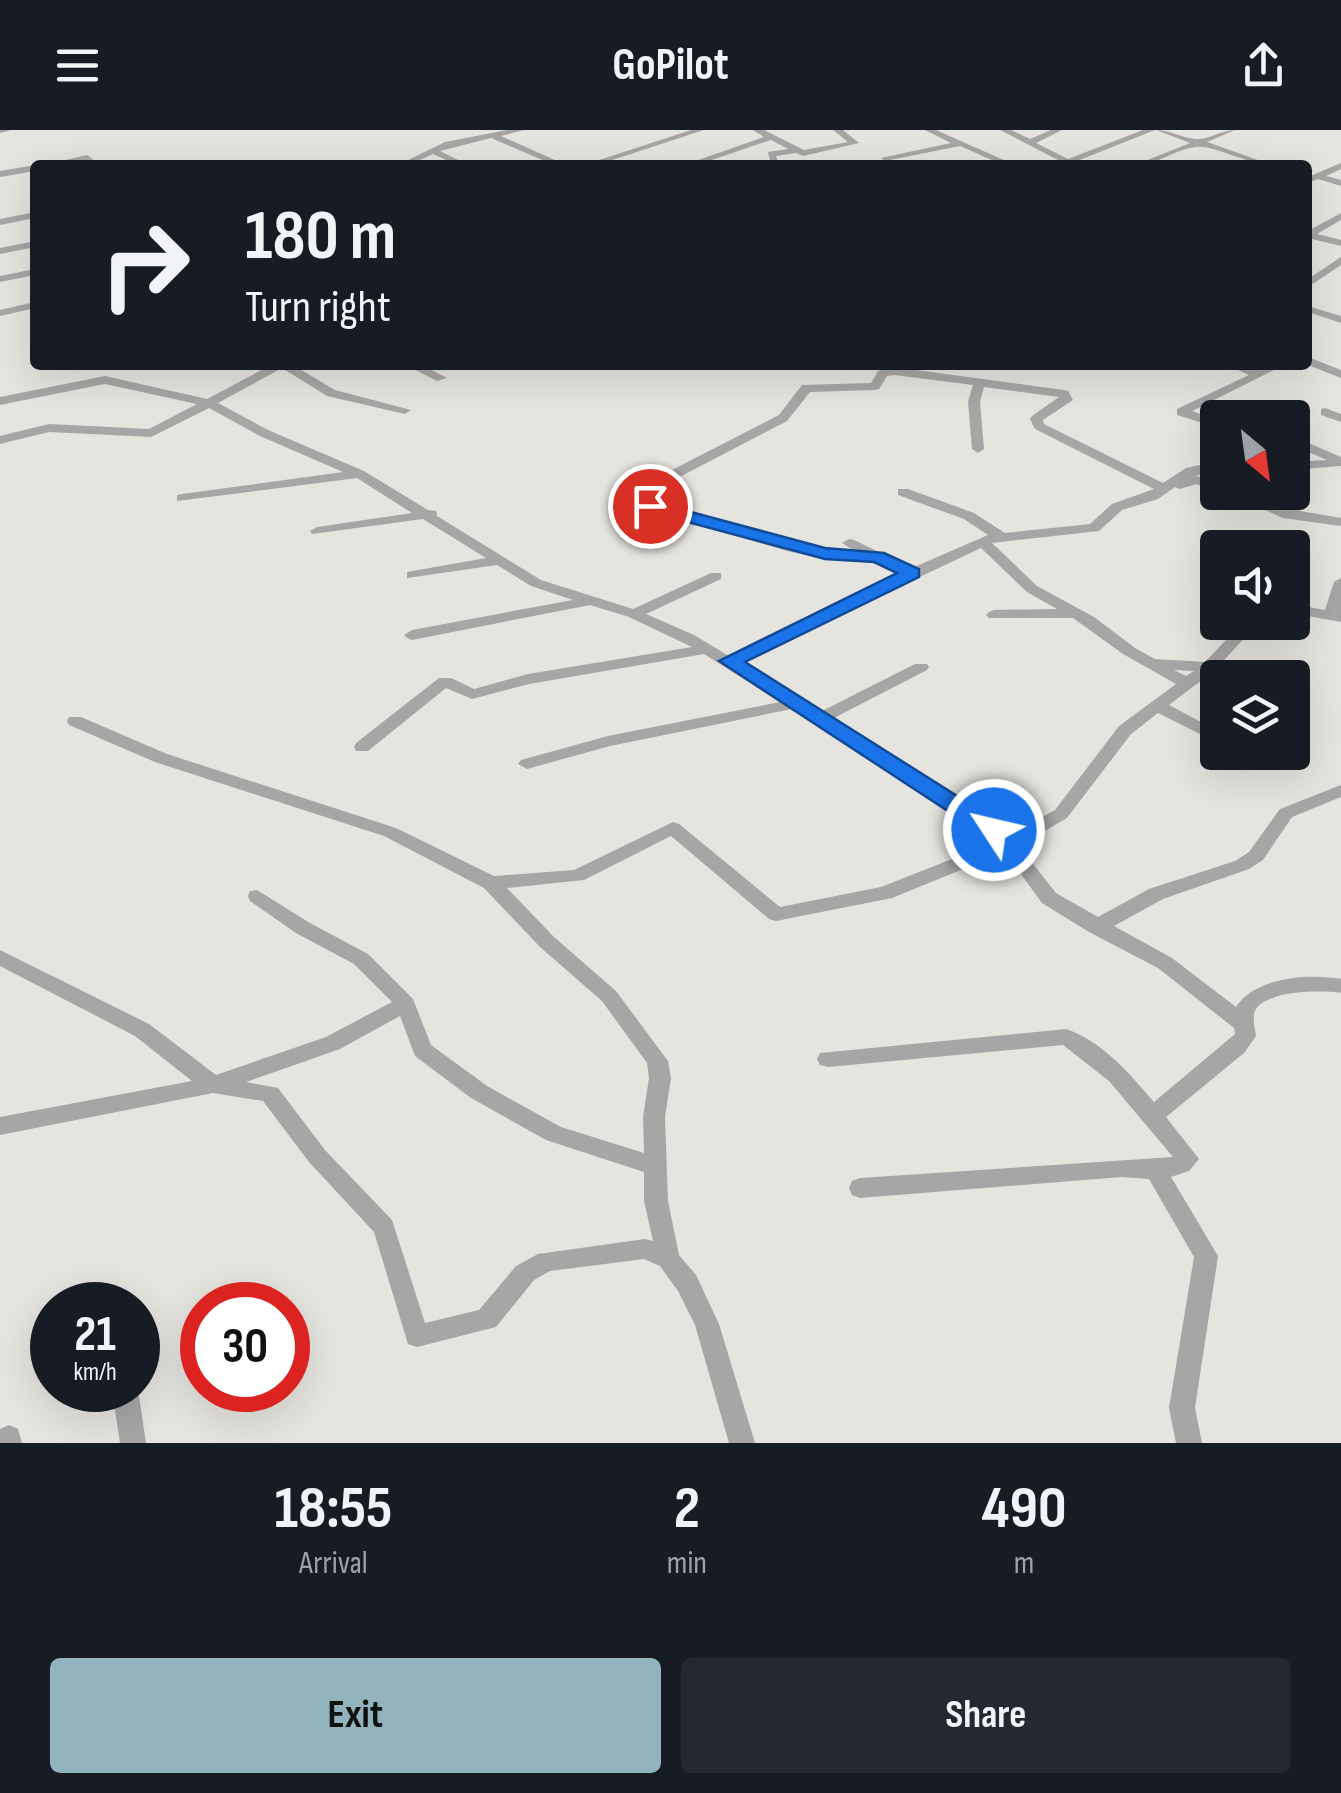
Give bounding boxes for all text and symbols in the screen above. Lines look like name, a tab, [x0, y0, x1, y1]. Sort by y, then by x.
icon: menu	[50, 38, 105, 93]
text: GoPilot	[612, 38, 729, 93]
icon: share	[1236, 38, 1291, 93]
text: 180 m	[245, 195, 396, 279]
icon: right	[80, 200, 210, 330]
text: Turn right	[245, 280, 391, 335]
north arrow	[1200, 400, 1310, 510]
map controls	[1200, 400, 1310, 770]
pin	[608, 464, 693, 549]
icon: arrive	[623, 479, 678, 534]
button: sound	[1200, 530, 1310, 640]
button: layers	[1200, 660, 1310, 770]
position arrow	[942, 778, 1046, 882]
speed limit sign: 30	[180, 1282, 310, 1412]
text: 21	[74, 1305, 116, 1365]
text: km/h	[73, 1357, 117, 1388]
text: 18:55	[274, 1473, 392, 1545]
text: 2	[674, 1473, 700, 1545]
text: 490	[982, 1473, 1067, 1545]
text: Arrival	[299, 1544, 368, 1583]
text: min	[667, 1544, 707, 1583]
text: m	[1014, 1544, 1034, 1583]
button: Exit	[50, 1658, 661, 1773]
button: Share	[681, 1658, 1291, 1773]

